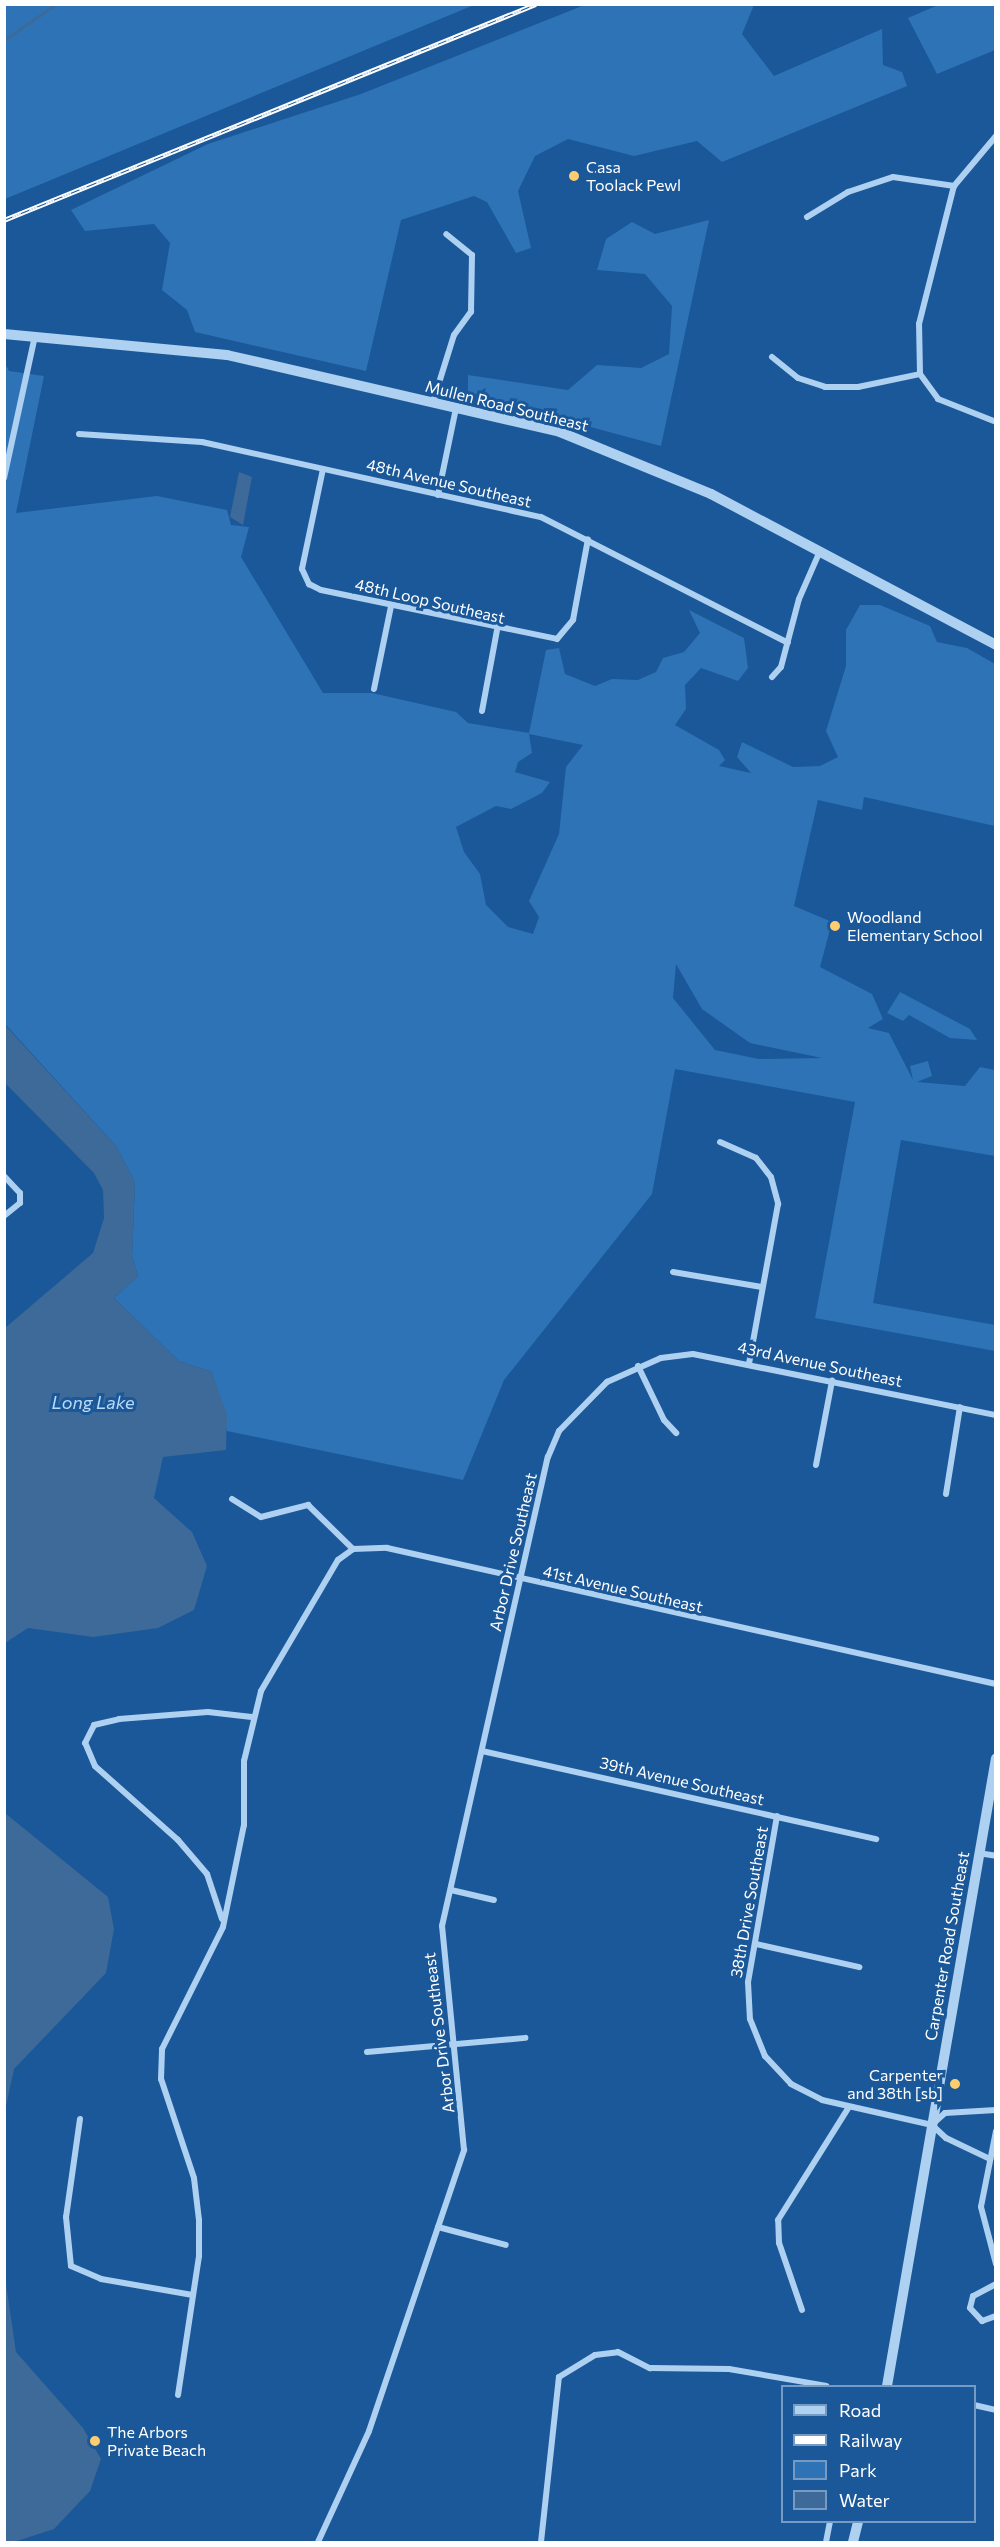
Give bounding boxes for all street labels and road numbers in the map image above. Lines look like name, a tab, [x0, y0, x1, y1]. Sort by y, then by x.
street label: Mullen Road Southeast	[423, 376, 591, 436]
street label: 48th Avenue Southeast	[365, 455, 533, 511]
street label: 48th Loop Southeast	[353, 574, 507, 628]
street label: 43rd Avenue Southeast	[736, 1337, 904, 1391]
street label: Arbor Drive Southeast	[485, 1471, 541, 1633]
street label: 41st Avenue Southeast	[541, 1561, 705, 1617]
street label: 39th Avenue Southeast	[598, 1753, 766, 1809]
street label: 38th Drive Southeast	[726, 1825, 772, 1979]
street label: Carpenter Road Southeast	[921, 1850, 973, 2042]
street label: Arbor Drive Southeast	[420, 1952, 458, 2114]

